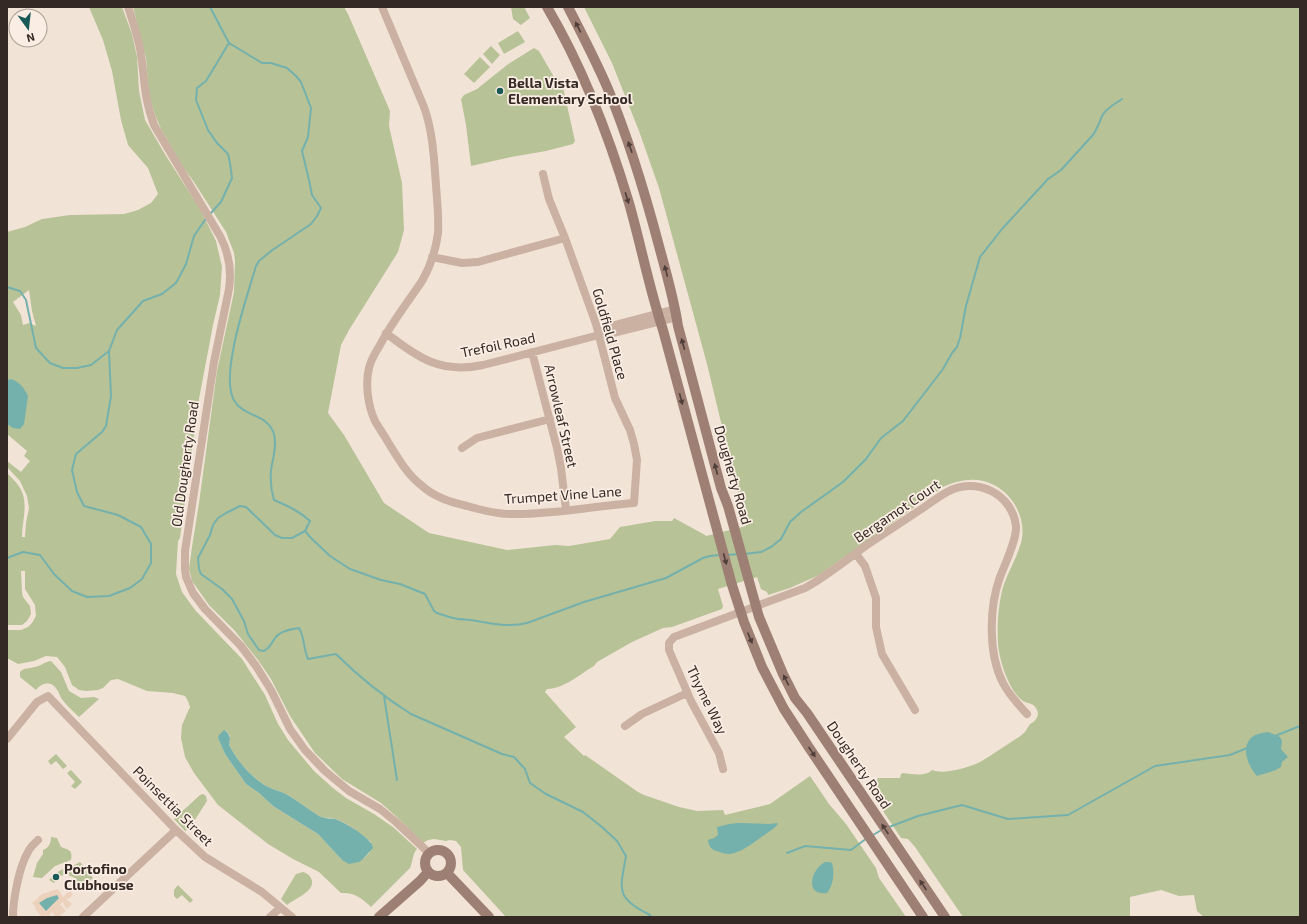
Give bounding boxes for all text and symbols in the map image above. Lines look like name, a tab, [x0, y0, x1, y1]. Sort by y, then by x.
north arrow	[8, 8, 48, 48]
one-way arrow	[575, 21, 582, 33]
text: N	[25, 31, 36, 45]
place label: Bella Vista Elementary School	[508, 74, 633, 107]
marker: Bella Vista Elementary School	[495, 86, 505, 96]
one-way arrow	[627, 140, 633, 152]
one-way arrow	[624, 192, 630, 204]
one-way arrow	[663, 265, 669, 277]
street label: Goldfield Place	[589, 286, 632, 382]
street label: Trefoil Road	[459, 328, 537, 361]
one-way arrow	[680, 337, 686, 349]
street label: Arrowleaf Street	[541, 363, 582, 469]
one-way arrow	[679, 393, 685, 406]
street label: Old Dougherty Road	[167, 400, 202, 528]
street label: Dougherty Road	[711, 423, 756, 526]
one-way arrow	[713, 463, 719, 475]
street label: Bergamot Court	[850, 475, 943, 546]
street label: Trumpet Vine Lane	[504, 482, 622, 507]
one-way arrow	[723, 553, 729, 565]
one-way arrow	[747, 632, 753, 643]
street label: Thyme Way	[683, 663, 732, 738]
one-way arrow	[783, 674, 790, 685]
street label: Dougherty Road	[824, 718, 895, 812]
one-way arrow	[808, 746, 815, 758]
street label: Poinsettia Street	[130, 762, 217, 849]
one-way arrow	[881, 824, 889, 834]
place label: Portofino Clubhouse	[64, 860, 134, 893]
marker: Portofino Clubhouse	[51, 872, 61, 882]
one-way arrow	[919, 879, 926, 891]

